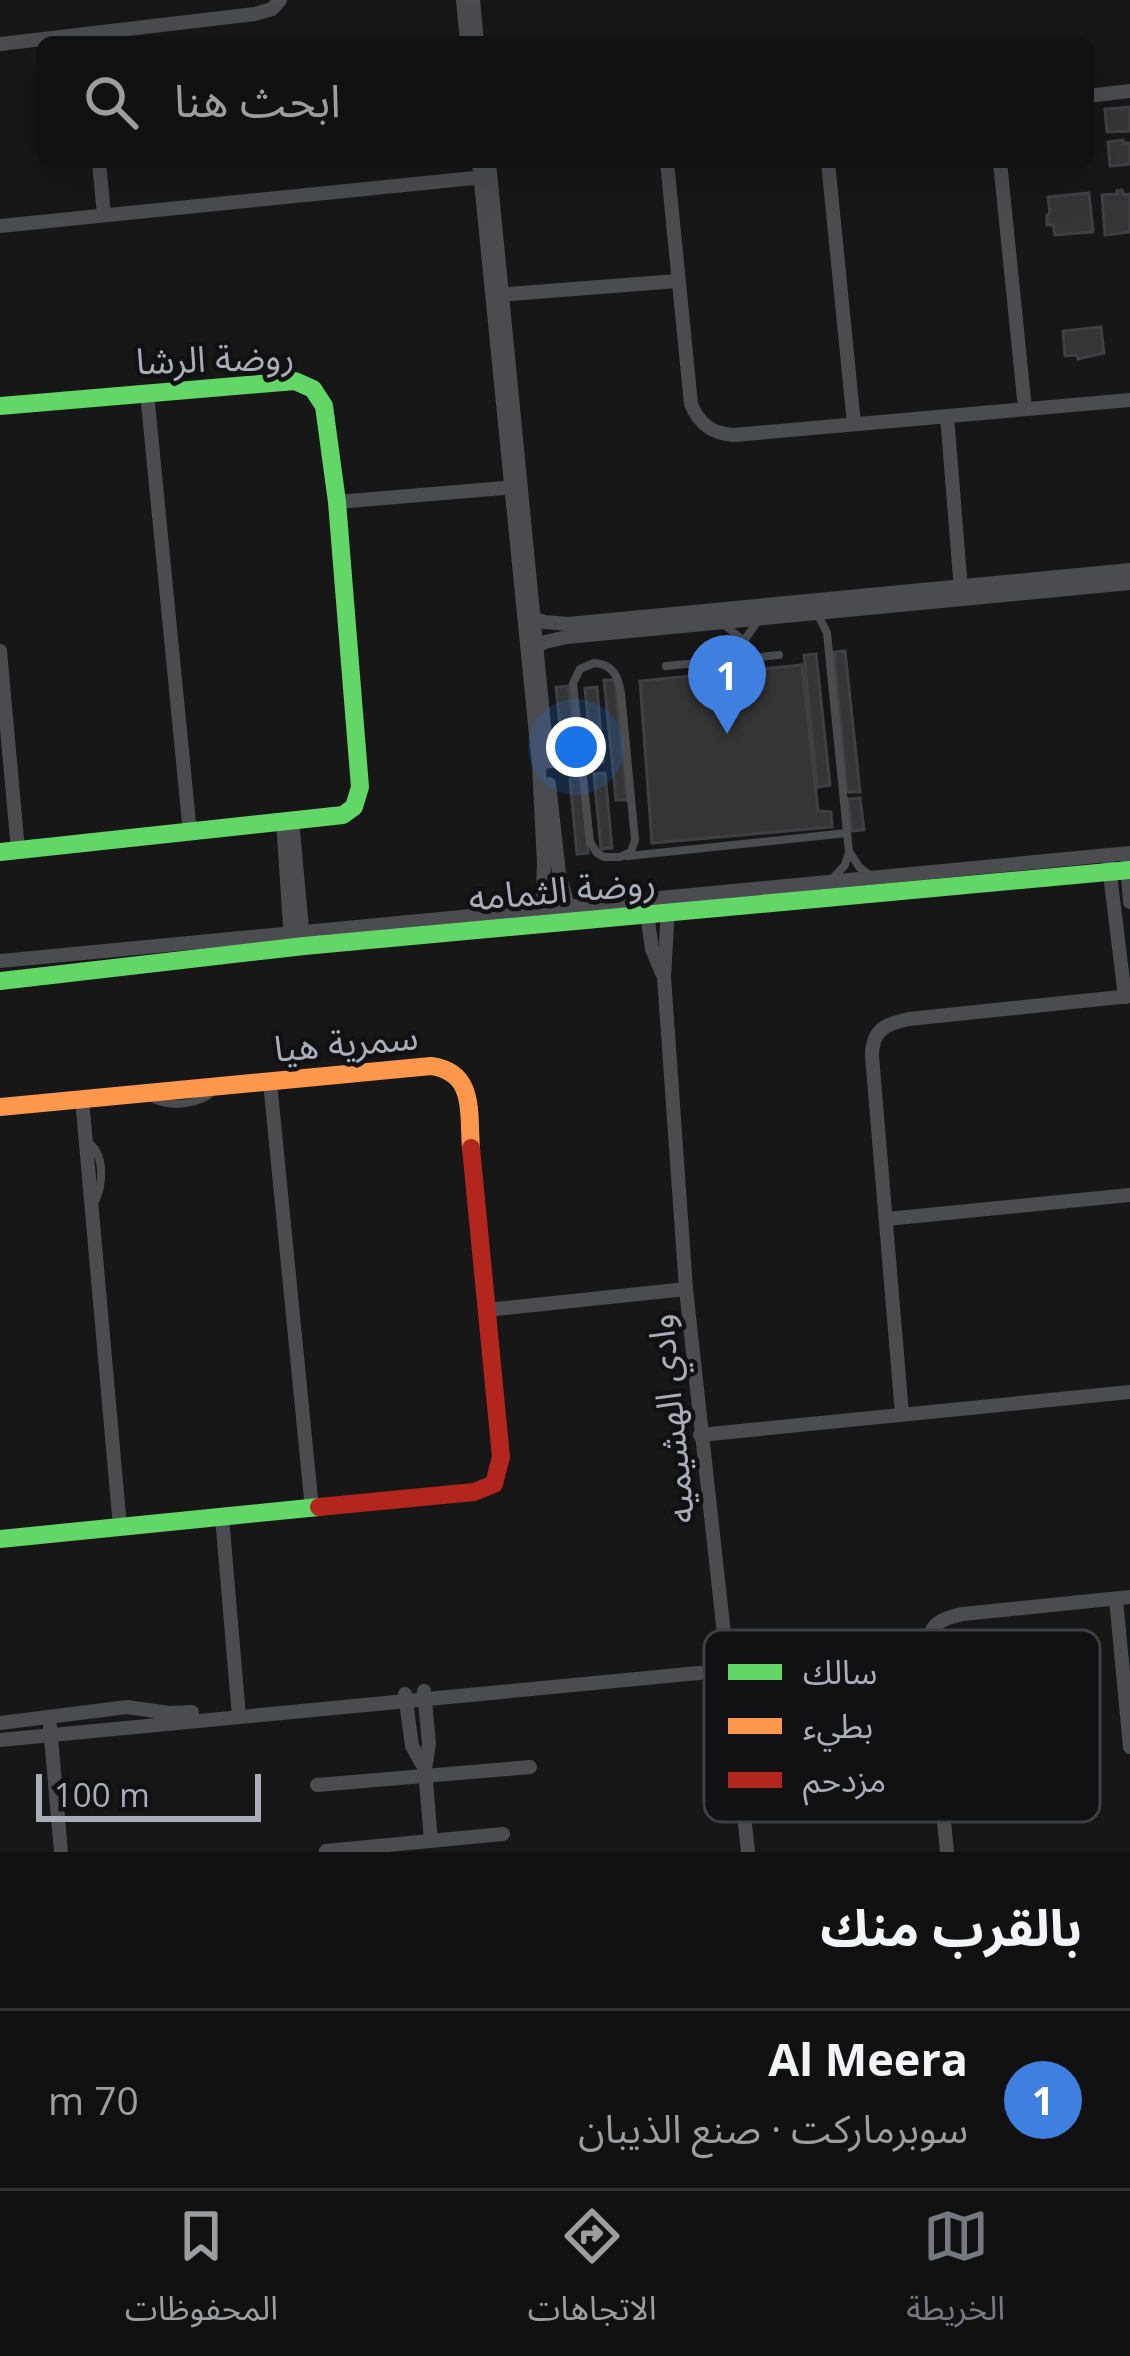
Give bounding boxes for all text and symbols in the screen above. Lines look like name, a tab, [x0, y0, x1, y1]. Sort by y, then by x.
search box	[36, 36, 1094, 168]
icon: search	[78, 69, 144, 135]
text: ابحث هنا	[174, 69, 341, 130]
street label: روضة الرشا	[135, 331, 295, 385]
pin: 1	[688, 635, 766, 734]
your location	[546, 717, 606, 777]
street label: روضة الثمامه	[466, 856, 658, 922]
street label: سمرية هيا	[272, 1011, 420, 1073]
street label: وادي الهشيميه	[635, 1311, 710, 1526]
legend	[704, 1630, 1100, 1822]
text: سالك	[803, 1649, 877, 1694]
text: بطيء	[803, 1703, 873, 1752]
text: مزدحم	[803, 1757, 886, 1806]
scale bar	[36, 1768, 261, 1821]
text: 100 m	[54, 1772, 150, 1817]
text: بالقرب منك	[820, 1891, 1082, 1961]
text: Al Meera	[768, 2028, 968, 2089]
text: 70 m	[48, 2073, 139, 2126]
text: 1	[1032, 2073, 1054, 2126]
text: سوبرماركت · صنع الذيبان	[578, 2101, 968, 2154]
tab: المحفوظات	[125, 2203, 278, 2344]
tab: الاتجاهات	[528, 2203, 657, 2344]
tab: الخريطة	[906, 2203, 1005, 2344]

